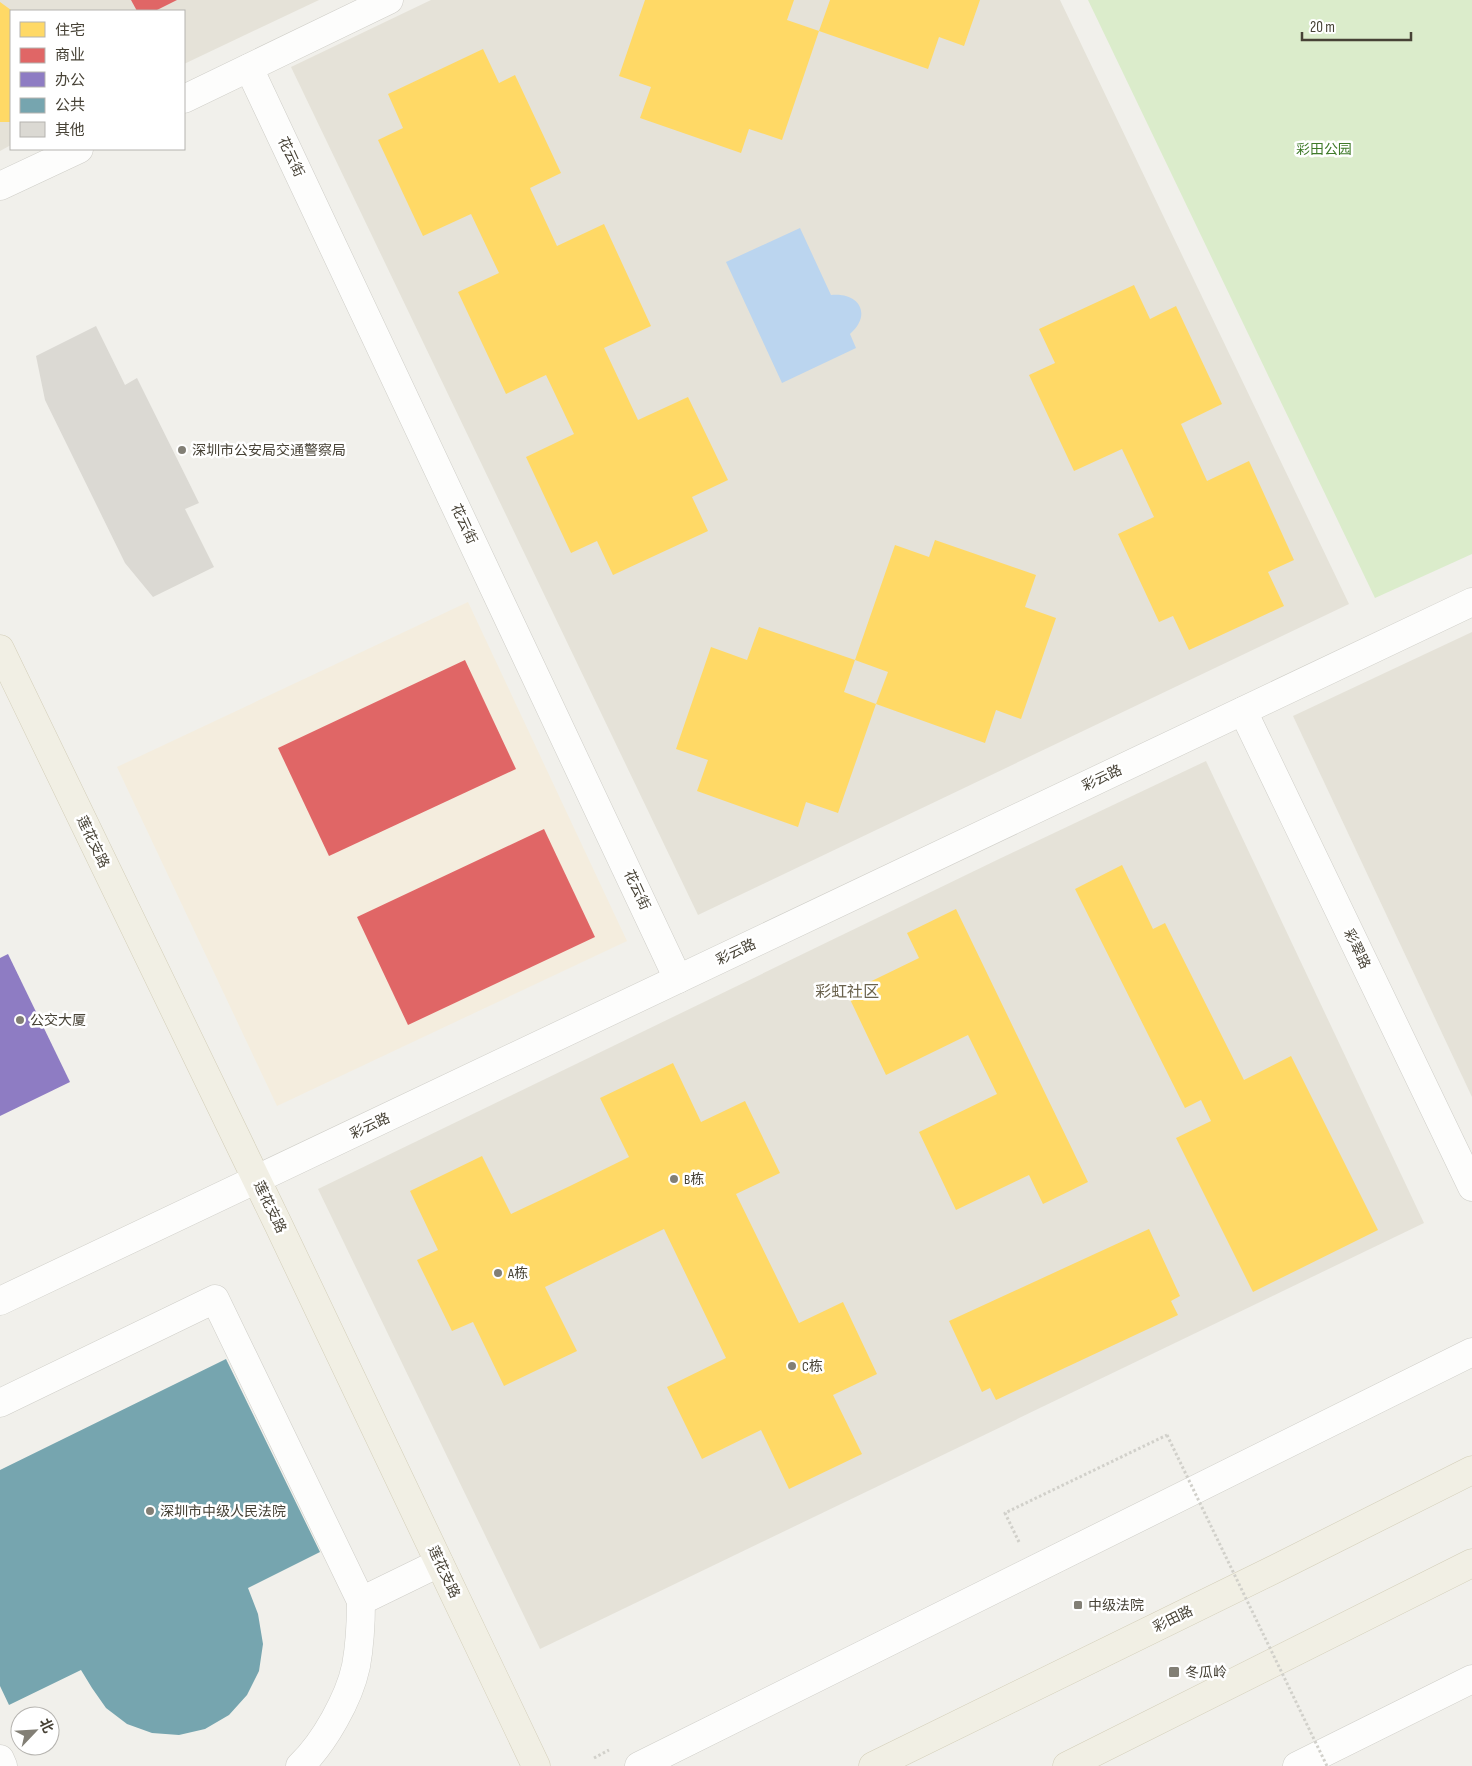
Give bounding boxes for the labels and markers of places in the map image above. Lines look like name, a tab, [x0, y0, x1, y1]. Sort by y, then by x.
place label: 深圳市公安局交通警察局	[192, 442, 346, 459]
marker: 深圳市公安局交通警察局	[176, 444, 188, 456]
place label: 公交大厦	[30, 1012, 86, 1029]
marker: 公交大厦	[14, 1014, 26, 1026]
place label: B栋	[684, 1171, 704, 1188]
marker: B栋	[668, 1173, 680, 1185]
place label: A栋	[507, 1265, 528, 1282]
marker: A栋	[492, 1267, 504, 1279]
place label: C栋	[802, 1358, 823, 1375]
marker: C栋	[786, 1360, 798, 1372]
place label: 深圳市中级人民法院	[160, 1503, 286, 1520]
marker: 深圳市中级人民法院	[144, 1505, 156, 1517]
place label: 中级法院	[1088, 1597, 1144, 1614]
marker: 中级法院	[1072, 1599, 1084, 1611]
place label: 冬瓜岭	[1185, 1664, 1227, 1681]
marker: 冬瓜岭	[1167, 1665, 1181, 1679]

